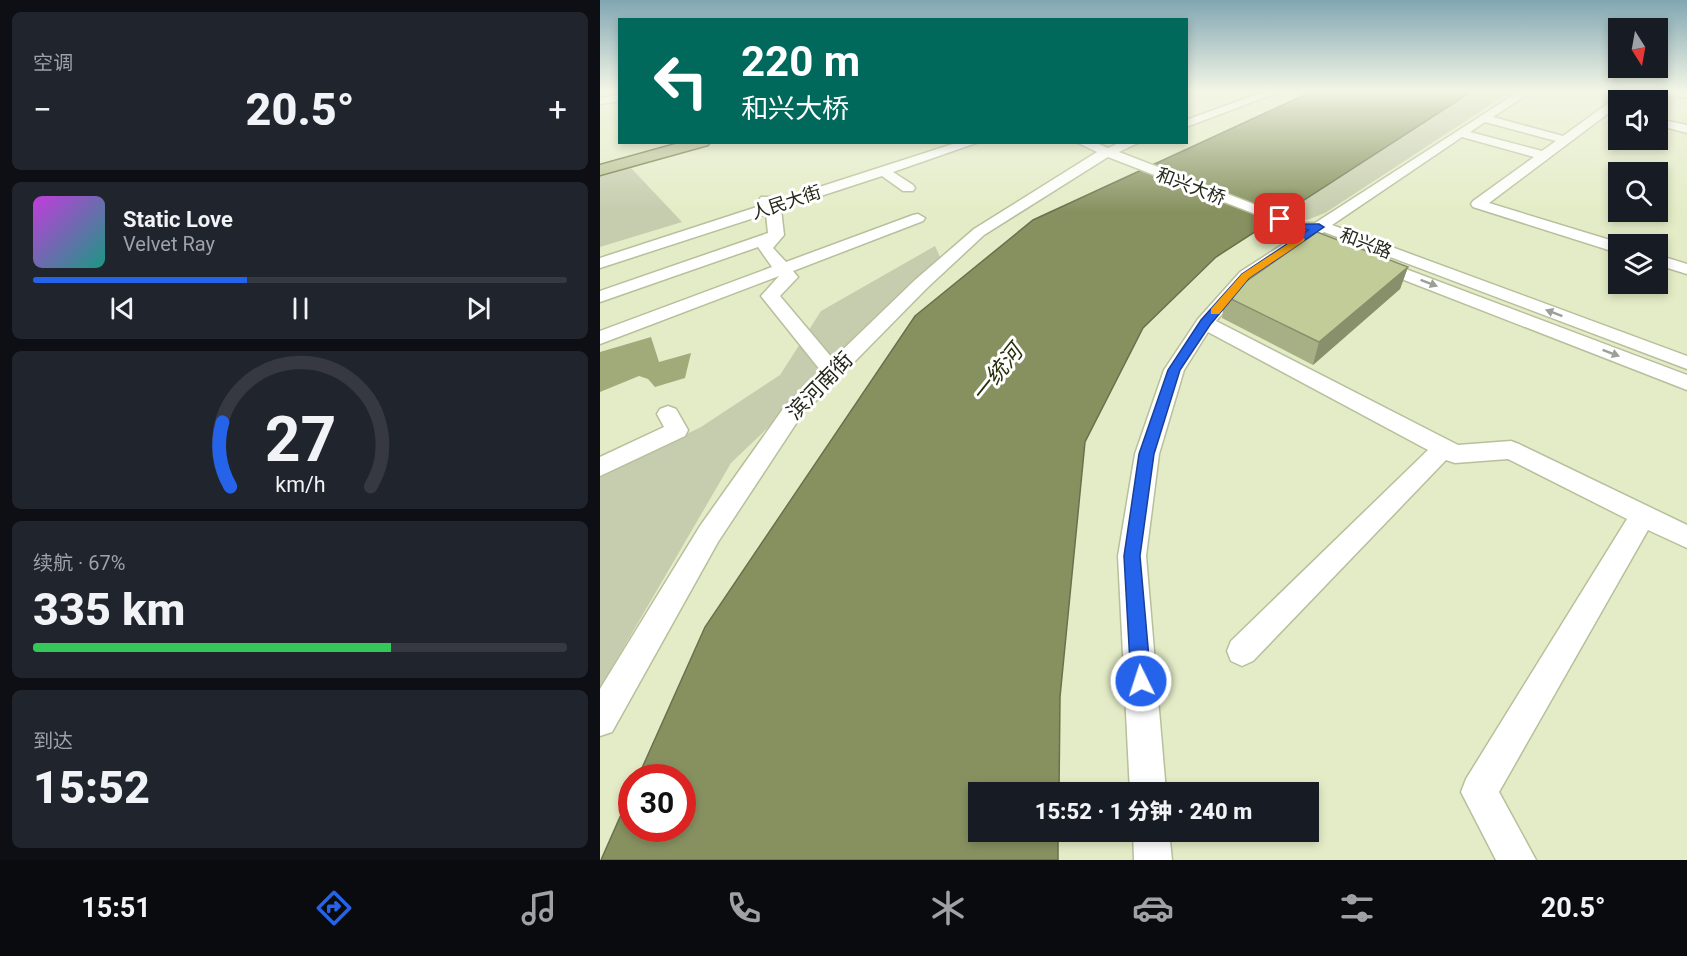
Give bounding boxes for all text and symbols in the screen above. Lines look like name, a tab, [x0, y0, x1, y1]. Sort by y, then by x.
north arrow	[1608, 18, 1668, 78]
map controls	[1608, 18, 1668, 294]
text: 220 m	[741, 37, 860, 86]
icon: left	[642, 42, 720, 120]
text: 空调	[33, 51, 73, 75]
text: 20.5°	[246, 83, 355, 136]
text: −	[33, 90, 52, 129]
text: +	[548, 90, 567, 129]
button: sound	[1608, 90, 1668, 150]
text: 和兴大桥	[741, 93, 849, 125]
button: search	[1608, 162, 1668, 222]
street label: 和兴大桥	[1154, 163, 1228, 209]
street label: 人民大街	[749, 181, 823, 223]
pin	[1254, 193, 1305, 244]
icon: arrive	[1263, 202, 1296, 235]
text: Static Love	[123, 207, 233, 232]
street label: 和兴路	[1337, 224, 1395, 262]
text: Velvet Ray	[123, 232, 215, 256]
button: layers	[1608, 234, 1668, 294]
one-way arrow	[1420, 279, 1438, 289]
icon: previous	[106, 292, 139, 325]
icon: pause	[284, 292, 317, 325]
icon: next	[462, 292, 495, 325]
one-way arrow	[1544, 308, 1562, 318]
water label: 一统河	[967, 336, 1030, 407]
street label: 滨河南街	[782, 347, 858, 425]
one-way arrow	[1602, 349, 1620, 359]
text: 27	[264, 403, 336, 476]
text: km/h	[275, 472, 325, 497]
text: 续航 · 67%	[33, 551, 125, 575]
text: 335 km	[33, 583, 185, 636]
position arrow	[1109, 649, 1173, 713]
text: 到达	[33, 729, 73, 753]
text: 15:52	[33, 761, 150, 814]
speed limit sign: 30	[618, 764, 696, 842]
text: 15:52 · 1 分钟 · 240 m	[1035, 799, 1252, 824]
icon: directions	[313, 887, 355, 929]
icon: music	[518, 887, 560, 929]
icon: phone	[723, 887, 765, 929]
icon: climate	[927, 887, 969, 929]
icon: car	[1132, 887, 1174, 929]
icon: filters	[1336, 887, 1378, 929]
text: 15:51	[81, 892, 151, 924]
text: 20.5°	[1541, 892, 1606, 924]

